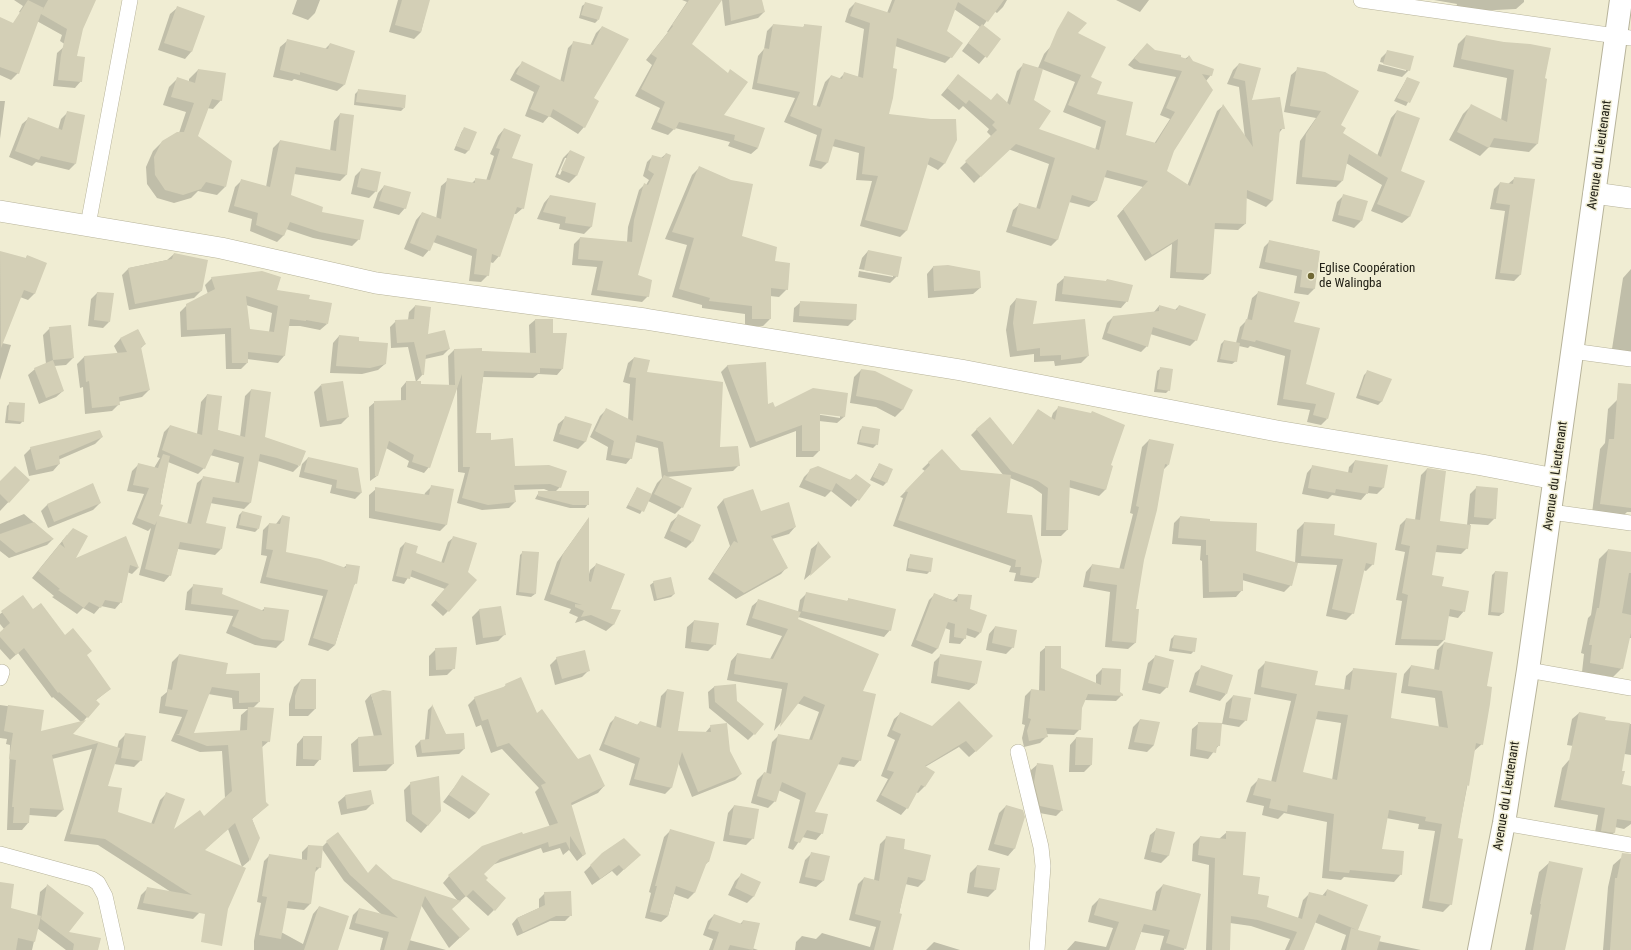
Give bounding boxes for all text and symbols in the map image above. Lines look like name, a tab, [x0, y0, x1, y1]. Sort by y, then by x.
street label: Avenue du Lieutenant	[1585, 99, 1615, 211]
place label: Eglise Coopération de Walingba	[1319, 261, 1415, 292]
marker: Eglise Coopération de Walingba	[1306, 271, 1316, 281]
street label: Avenue du Lieutenant	[1541, 420, 1571, 532]
street label: Avenue du Lieutenant	[1491, 740, 1523, 852]

